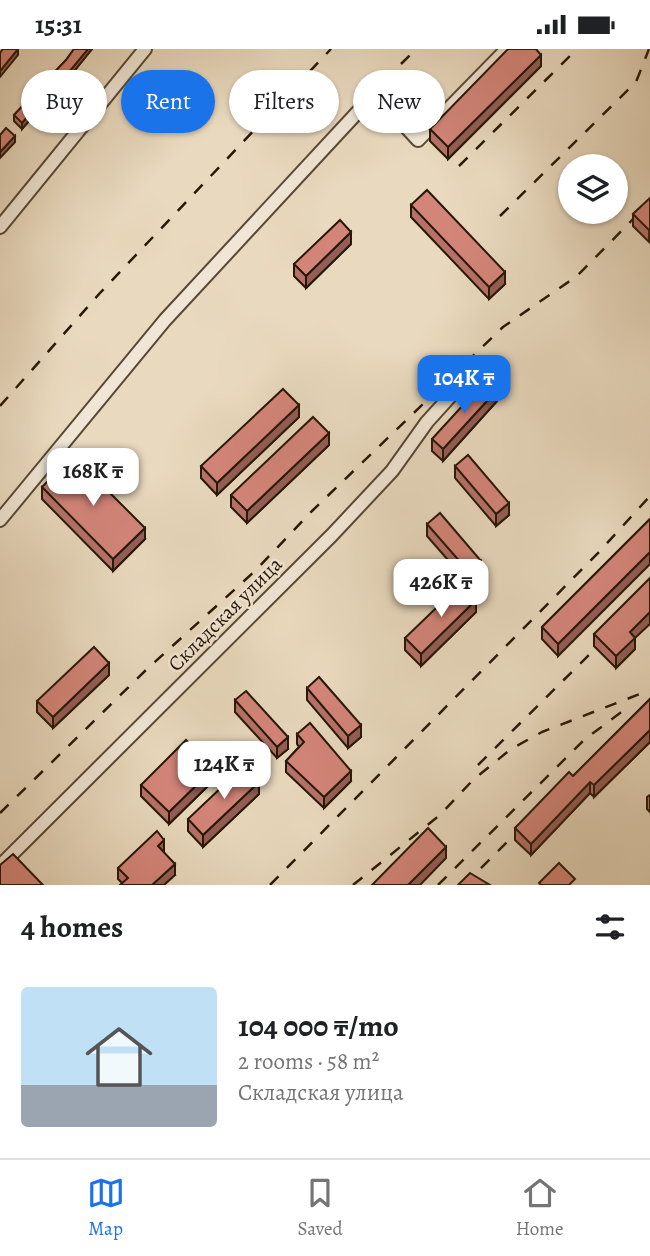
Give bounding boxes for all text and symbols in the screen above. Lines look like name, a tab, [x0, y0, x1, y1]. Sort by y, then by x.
text: 15:31	[35, 7, 82, 42]
chip: Buy	[21, 70, 107, 133]
chip: Rent	[121, 70, 215, 133]
chip: Filters	[229, 70, 339, 133]
chip: New	[353, 70, 445, 133]
map controls	[558, 154, 628, 224]
button: layers	[558, 154, 628, 224]
pin: 104K ₸	[407, 355, 521, 415]
text: 104K ₸	[434, 362, 494, 393]
pin: 168K ₸	[36, 449, 150, 508]
text: 168K ₸	[63, 455, 123, 486]
street label: Складская улица	[162, 550, 289, 677]
pin: 426K ₸	[384, 559, 498, 619]
text: 426K ₸	[409, 566, 473, 597]
pin: 124K ₸	[167, 741, 281, 801]
text: 124K ₸	[194, 748, 254, 779]
text: 4 homes	[21, 907, 123, 947]
icon: filters	[591, 908, 629, 946]
text: 104 000 ₸/mo	[238, 1006, 399, 1046]
icon: home	[77, 1015, 161, 1099]
text: 2 rooms · 58 m²	[238, 1046, 379, 1077]
text: Складская улица	[238, 1077, 404, 1108]
tab: Map	[87, 1174, 125, 1242]
tab: Saved	[298, 1174, 343, 1242]
tab: Home	[516, 1174, 563, 1242]

